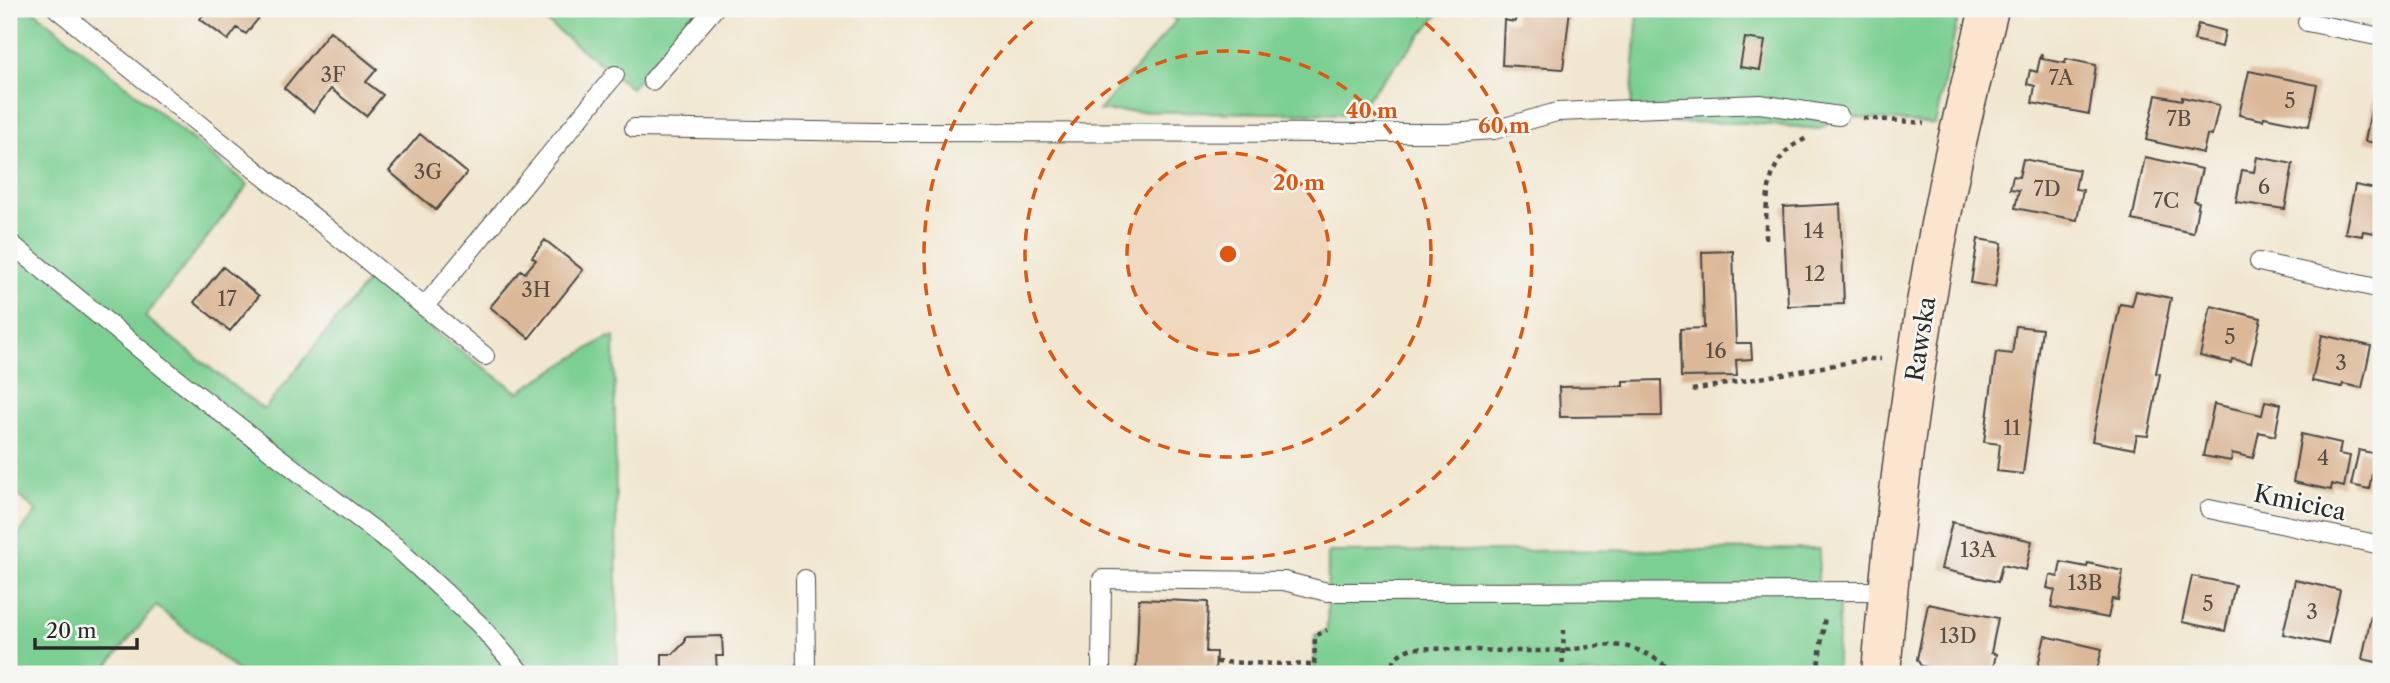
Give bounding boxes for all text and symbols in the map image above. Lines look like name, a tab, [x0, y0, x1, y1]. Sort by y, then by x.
house number: 3F	[320, 62, 346, 87]
house number: 7A	[2048, 65, 2074, 90]
house number: 5	[2284, 88, 2296, 113]
text: 40 m	[1346, 98, 1398, 123]
house number: 7B	[2166, 106, 2192, 131]
text: 60 m	[1478, 113, 1530, 138]
house number: 3G	[414, 159, 442, 184]
text: 20 m	[1273, 170, 1325, 195]
house number: 6	[2258, 174, 2270, 199]
house number: 7D	[2033, 176, 2061, 201]
house number: 7C	[2153, 188, 2179, 213]
house number: 14	[1804, 218, 1824, 243]
centre of rings	[1216, 242, 1240, 266]
house number: 12	[1805, 261, 1825, 286]
house number: 3H	[521, 277, 551, 302]
house number: 17	[217, 286, 237, 311]
street label: Rawska	[1900, 294, 1942, 383]
house number: 5	[2224, 324, 2236, 349]
house number: 16	[1705, 338, 1727, 363]
house number: 3	[2335, 350, 2347, 375]
house number: 11	[2003, 415, 2021, 440]
house number: 4	[2317, 445, 2329, 470]
street label: Kmicica	[2251, 479, 2349, 526]
house number: 13A	[1960, 537, 1996, 562]
house number: 13B	[2067, 570, 2103, 595]
house number: 5	[2202, 591, 2214, 616]
house number: 3	[2306, 599, 2318, 624]
scale bar	[35, 606, 136, 650]
text: 20 m	[46, 618, 97, 643]
house number: 13D	[1939, 623, 1977, 648]

